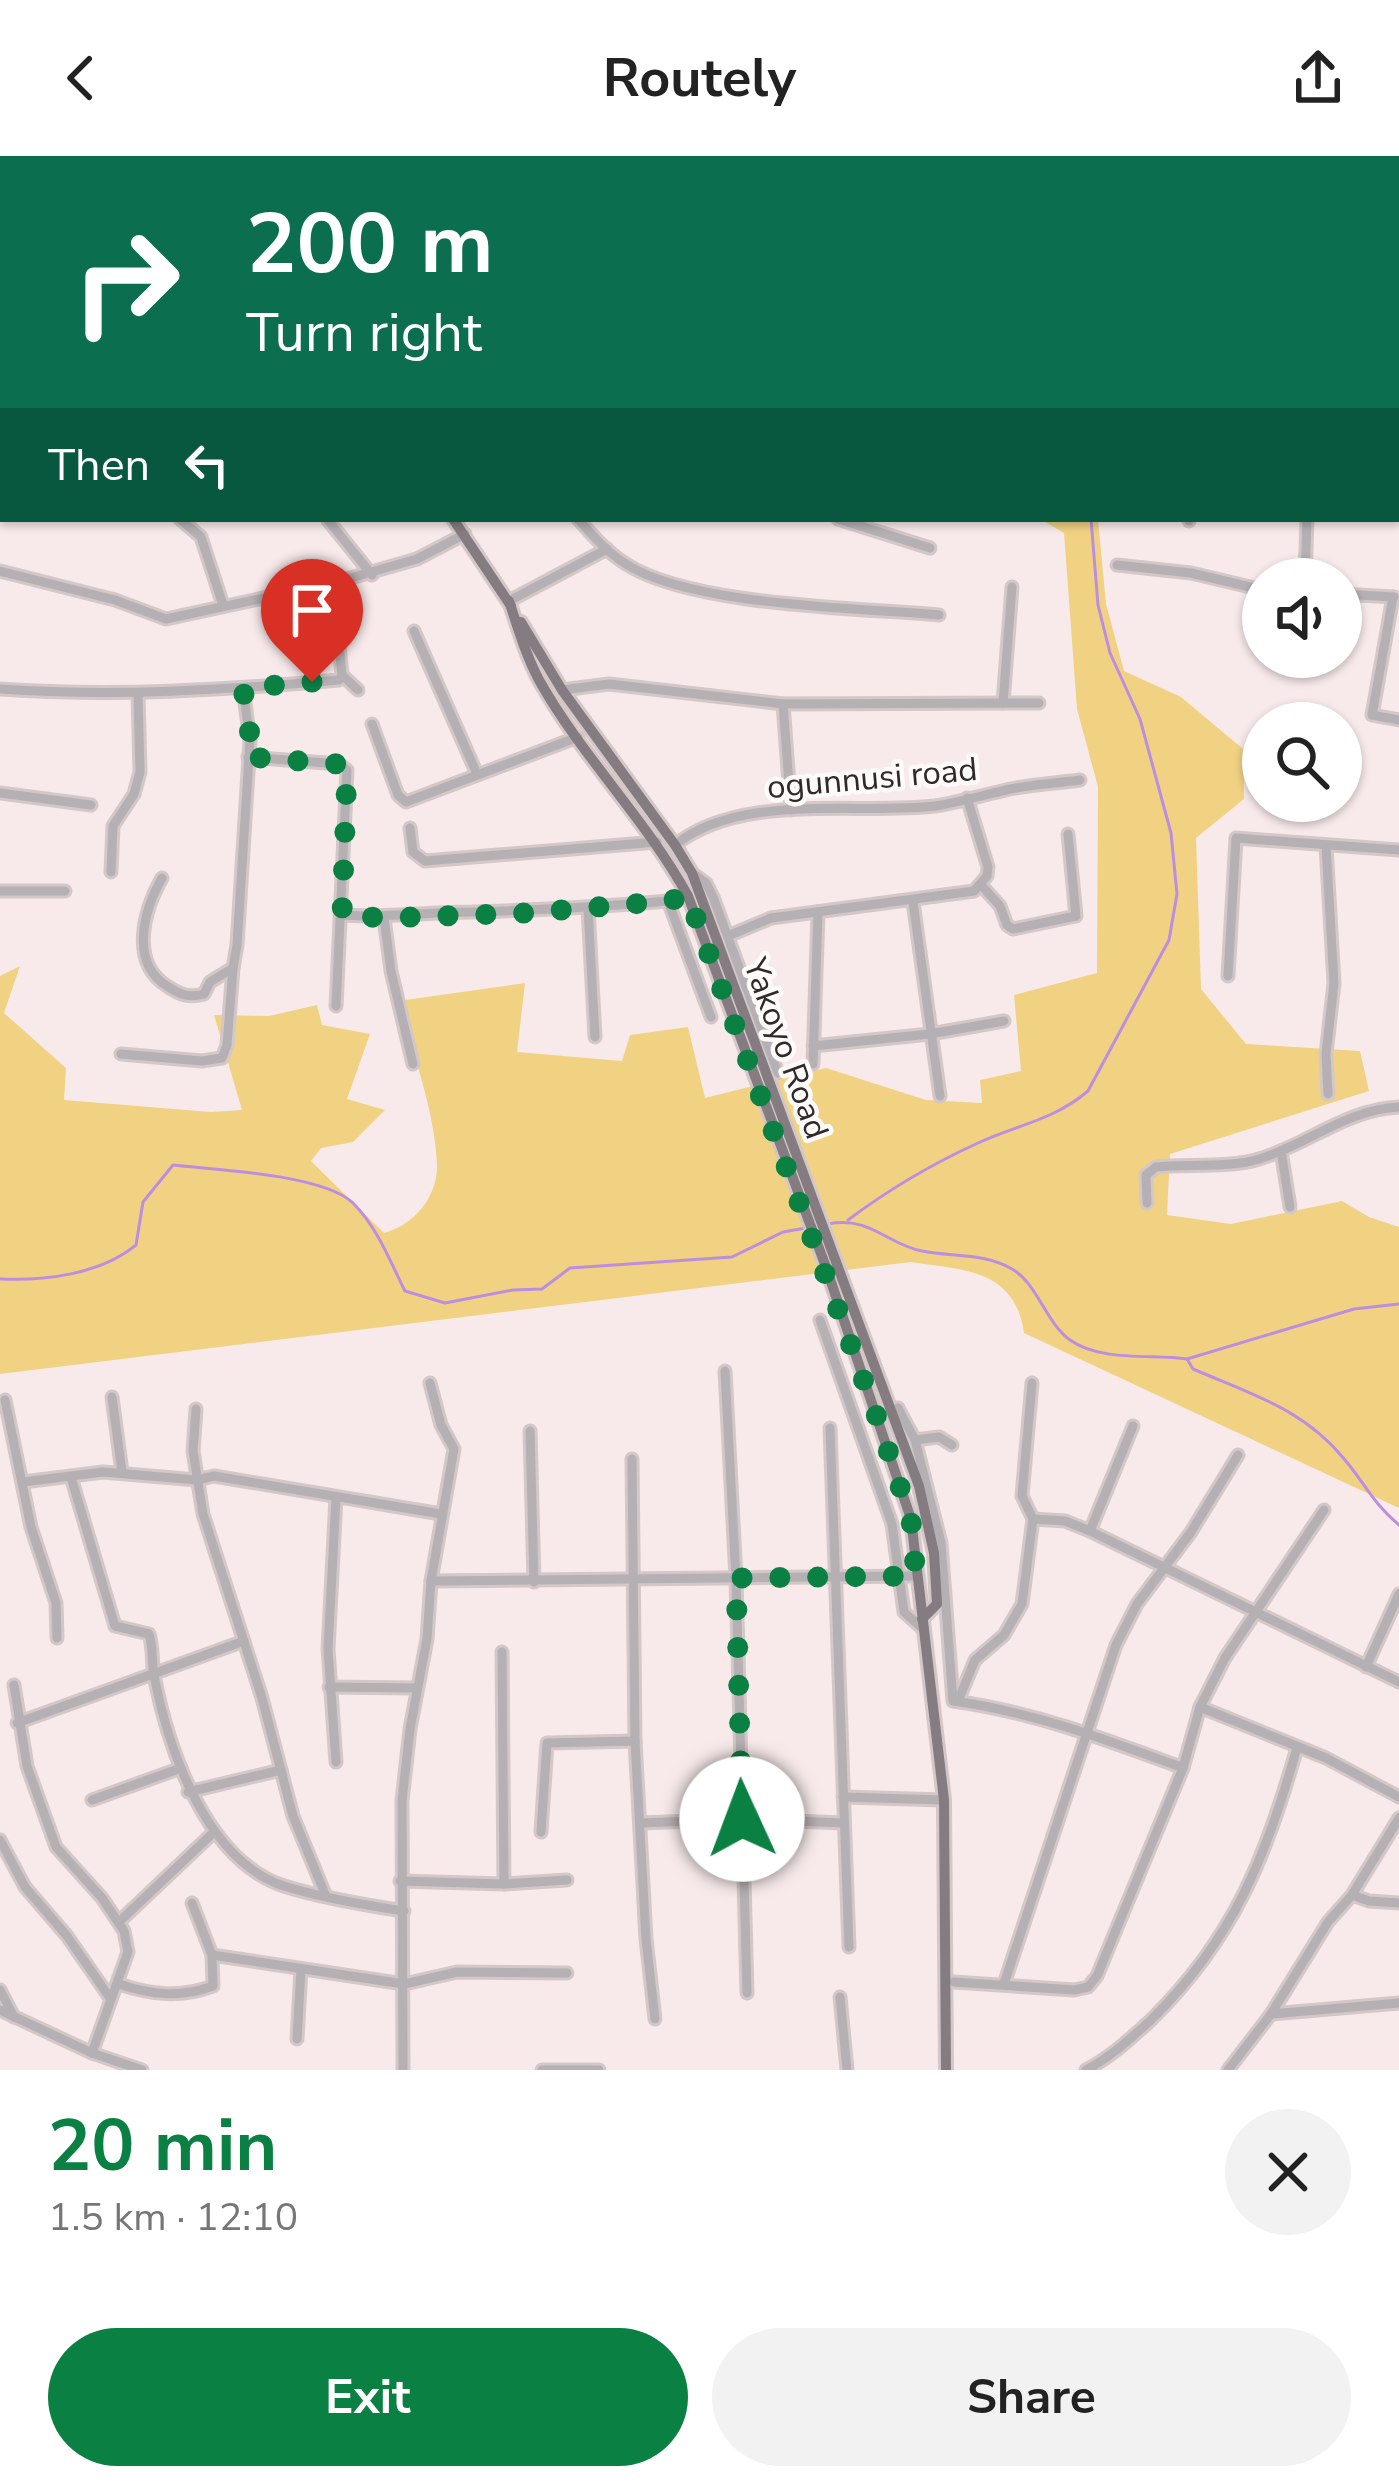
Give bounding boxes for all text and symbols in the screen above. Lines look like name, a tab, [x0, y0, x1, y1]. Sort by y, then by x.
text: Routely	[603, 41, 796, 115]
icon: back	[48, 45, 114, 111]
icon: share	[1285, 45, 1351, 111]
text: 200 m	[246, 187, 494, 302]
icon: right	[48, 204, 204, 360]
text: Turn right	[246, 296, 482, 370]
icon: left	[174, 432, 240, 498]
text: Then	[48, 435, 150, 496]
map controls	[1242, 558, 1362, 822]
button: sound	[1242, 558, 1362, 678]
pin	[261, 559, 363, 682]
icon: arrive	[279, 577, 345, 643]
button: search	[1242, 702, 1362, 822]
street label: ogunnusi road	[765, 747, 979, 810]
street label: Yakoyo Road	[732, 951, 839, 1145]
position arrow	[679, 1756, 805, 1882]
text: 20 min	[48, 2097, 277, 2195]
button: close	[1225, 2109, 1351, 2235]
text: 1.5 km · 12:10	[48, 2191, 298, 2244]
button: Exit	[48, 2328, 688, 2466]
button: Share	[712, 2328, 1351, 2466]

